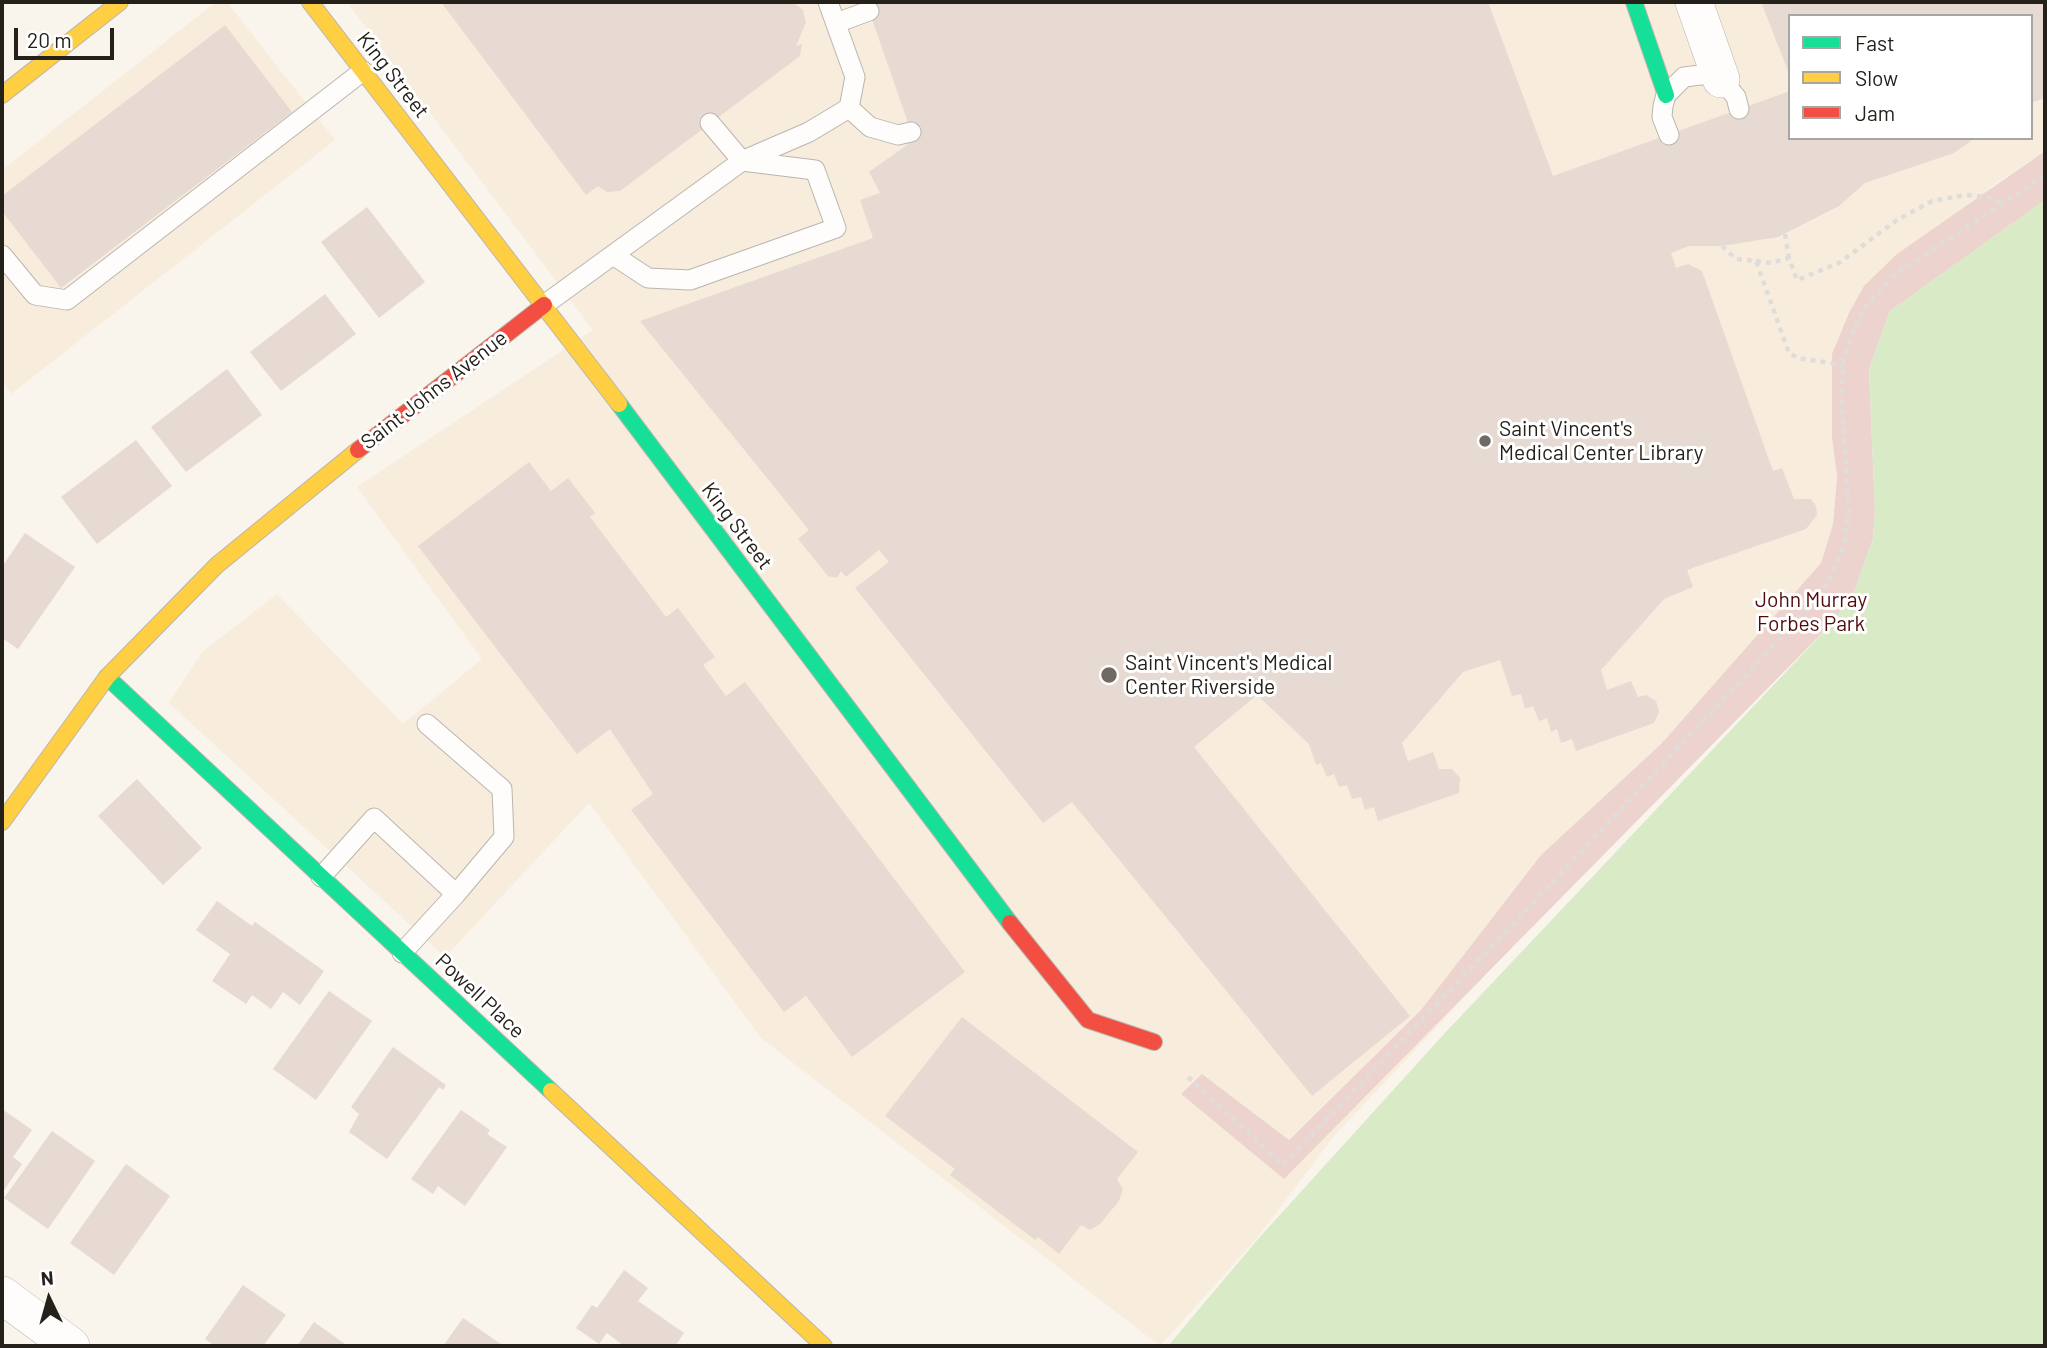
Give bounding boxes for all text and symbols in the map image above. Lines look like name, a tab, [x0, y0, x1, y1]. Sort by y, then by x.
scale bar	[18, 14, 117, 58]
legend	[1788, 14, 2033, 140]
text: 20 m	[27, 27, 72, 52]
street label: King Street	[352, 27, 434, 123]
text: Fast	[1855, 30, 1895, 55]
text: Slow	[1855, 65, 1898, 90]
text: Jam	[1855, 100, 1895, 125]
street label: Saint Johns Avenue	[356, 325, 512, 455]
place label: Saint Vincent's Medical Center Library	[1499, 416, 1703, 466]
marker: Saint Vincent's Medical Center Library	[1477, 433, 1493, 449]
street label: King Street	[696, 478, 778, 574]
park label: John Murray Forbes Park	[1755, 587, 1867, 637]
place label: Saint Vincent's Medical Center Riverside	[1125, 650, 1332, 700]
marker: Saint Vincent's Medical Center Riverside	[1099, 665, 1119, 685]
street label: Powell Place	[430, 948, 530, 1044]
north arrow	[14, 1264, 84, 1334]
text: N	[40, 1266, 54, 1290]

